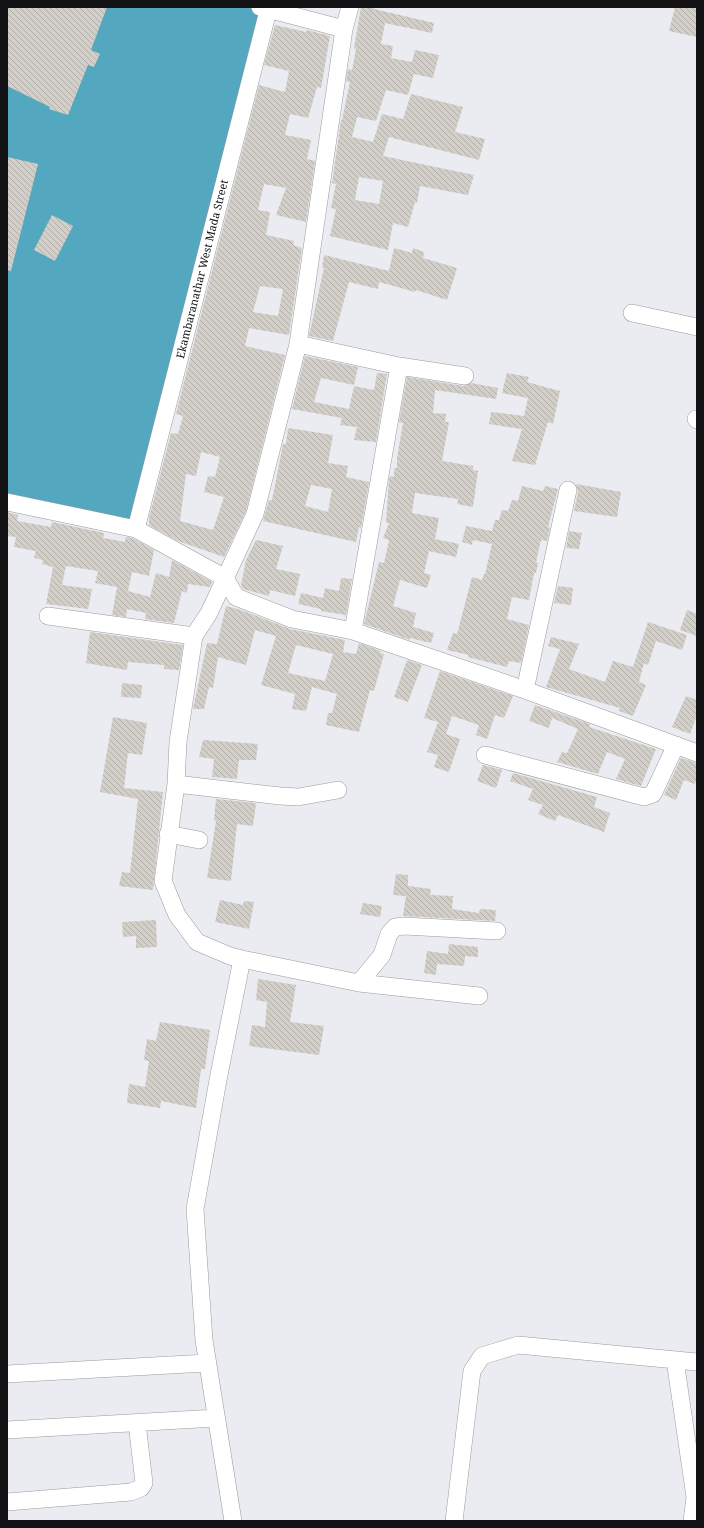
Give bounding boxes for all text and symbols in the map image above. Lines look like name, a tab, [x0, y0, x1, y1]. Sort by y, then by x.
street label: Ekambaranathar West Mada Street	[172, 178, 231, 360]

